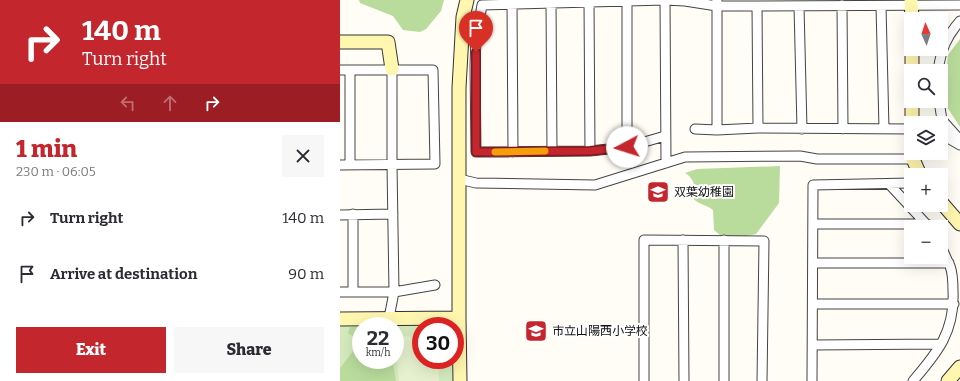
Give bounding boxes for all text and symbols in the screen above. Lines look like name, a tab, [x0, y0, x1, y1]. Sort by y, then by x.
pin	[459, 11, 493, 52]
north arrow	[904, 12, 948, 56]
map controls	[904, 12, 948, 264]
text: 140 m	[82, 14, 161, 47]
icon: right	[16, 16, 68, 68]
icon: arrive	[465, 17, 487, 39]
text: Turn right	[82, 48, 167, 70]
button: search	[904, 64, 948, 108]
icon: left	[117, 92, 139, 114]
icon: ahead	[159, 92, 181, 114]
icon: right	[201, 92, 223, 114]
button: layers	[904, 116, 948, 160]
position arrow	[606, 126, 648, 168]
text: 1 min	[16, 135, 77, 163]
button: close	[282, 135, 324, 177]
text: 230 m · 06:05	[16, 164, 96, 179]
button: +	[904, 168, 948, 212]
school or university icon: 双葉幼稚園	[645, 179, 671, 205]
place label: 双葉幼稚園	[674, 185, 734, 199]
icon: right	[16, 207, 38, 229]
text: Turn right	[50, 209, 123, 227]
text: 140 m	[282, 209, 324, 227]
button: −	[904, 220, 948, 264]
icon: arrive	[16, 263, 38, 285]
text: Arrive at destination	[50, 265, 197, 283]
text: 90 m	[288, 265, 324, 283]
speed limit sign: 30	[412, 317, 464, 369]
school or university icon: 市立山陽西小学校	[523, 318, 549, 344]
place label: 市立山陽西小学校	[552, 324, 648, 338]
text: 22	[367, 326, 389, 350]
button: Exit	[16, 327, 166, 373]
button: Share	[174, 327, 324, 373]
text: km/h	[366, 347, 390, 359]

